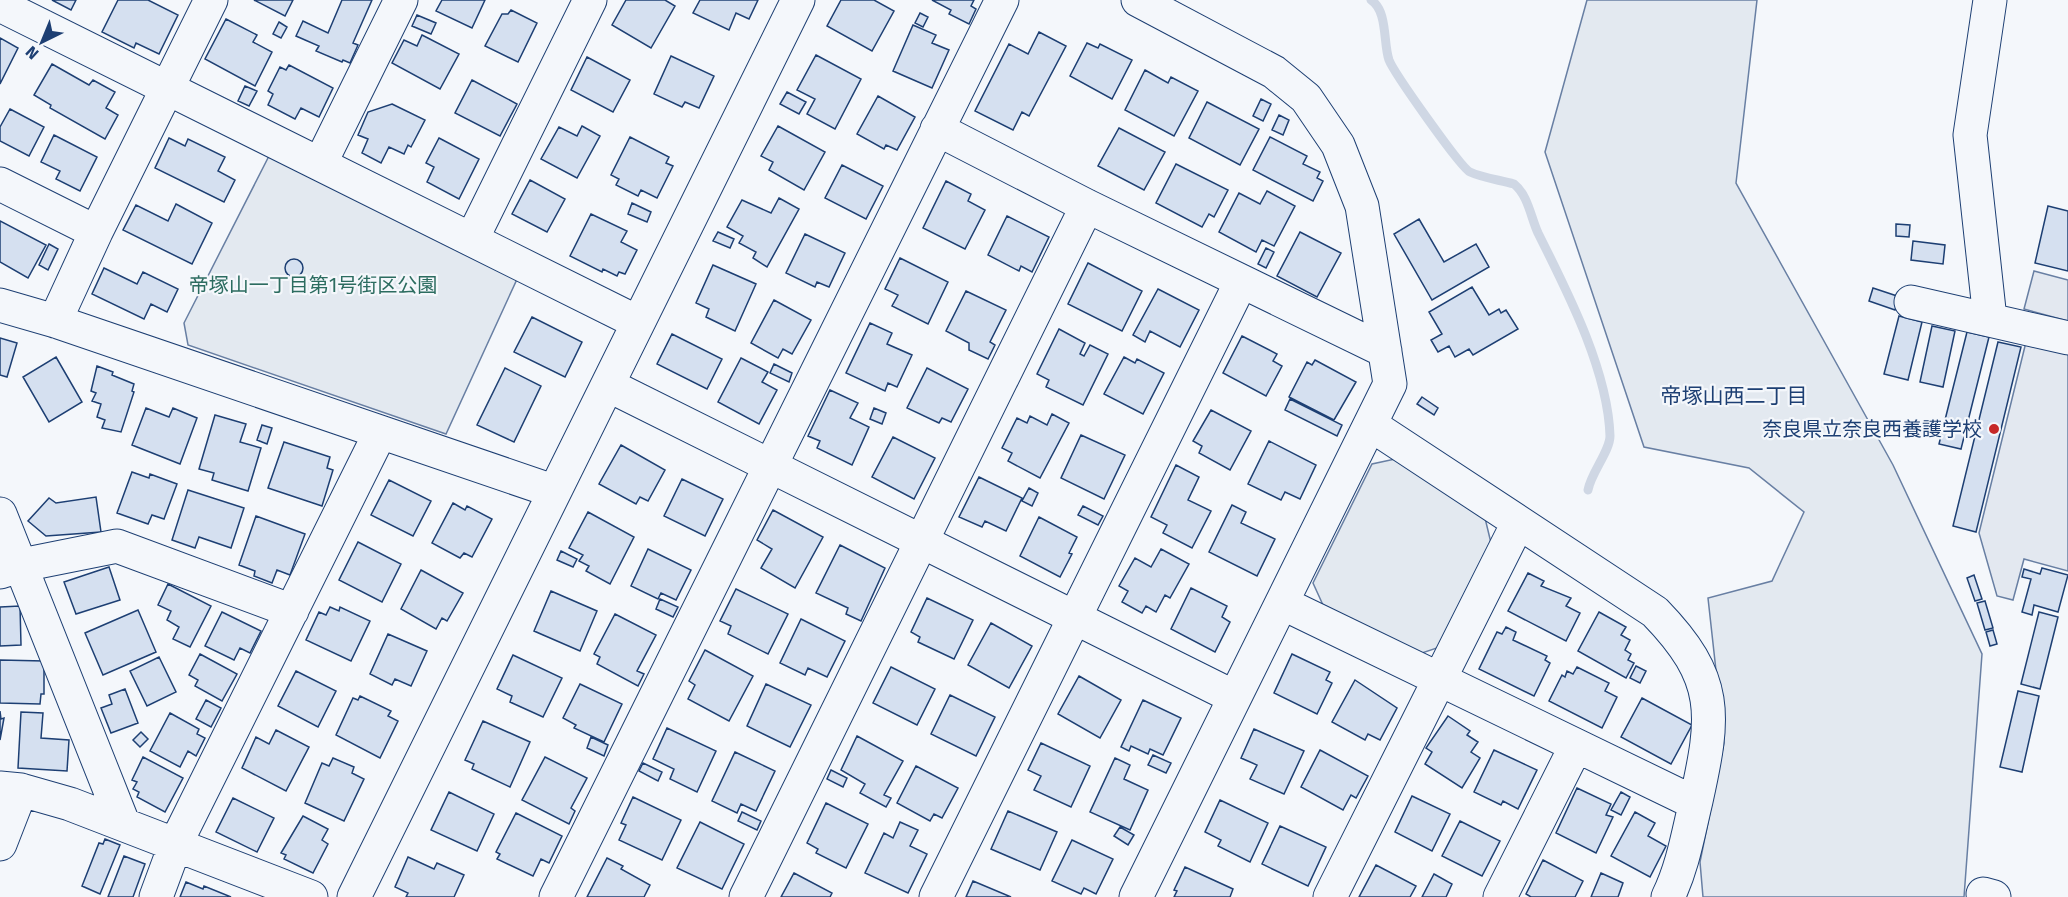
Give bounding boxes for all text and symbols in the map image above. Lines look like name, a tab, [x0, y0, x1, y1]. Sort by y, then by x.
north arrow	[12, 12, 72, 72]
text: N	[22, 42, 42, 63]
park label: 帝塚山一丁目第1号街区公園	[189, 273, 437, 297]
district label: 帝塚山西二丁目	[1661, 383, 1808, 409]
place label: 奈良県立奈良西養護学校	[1762, 417, 1982, 441]
marker: 奈良県立奈良西養護学校	[1987, 422, 2001, 436]

